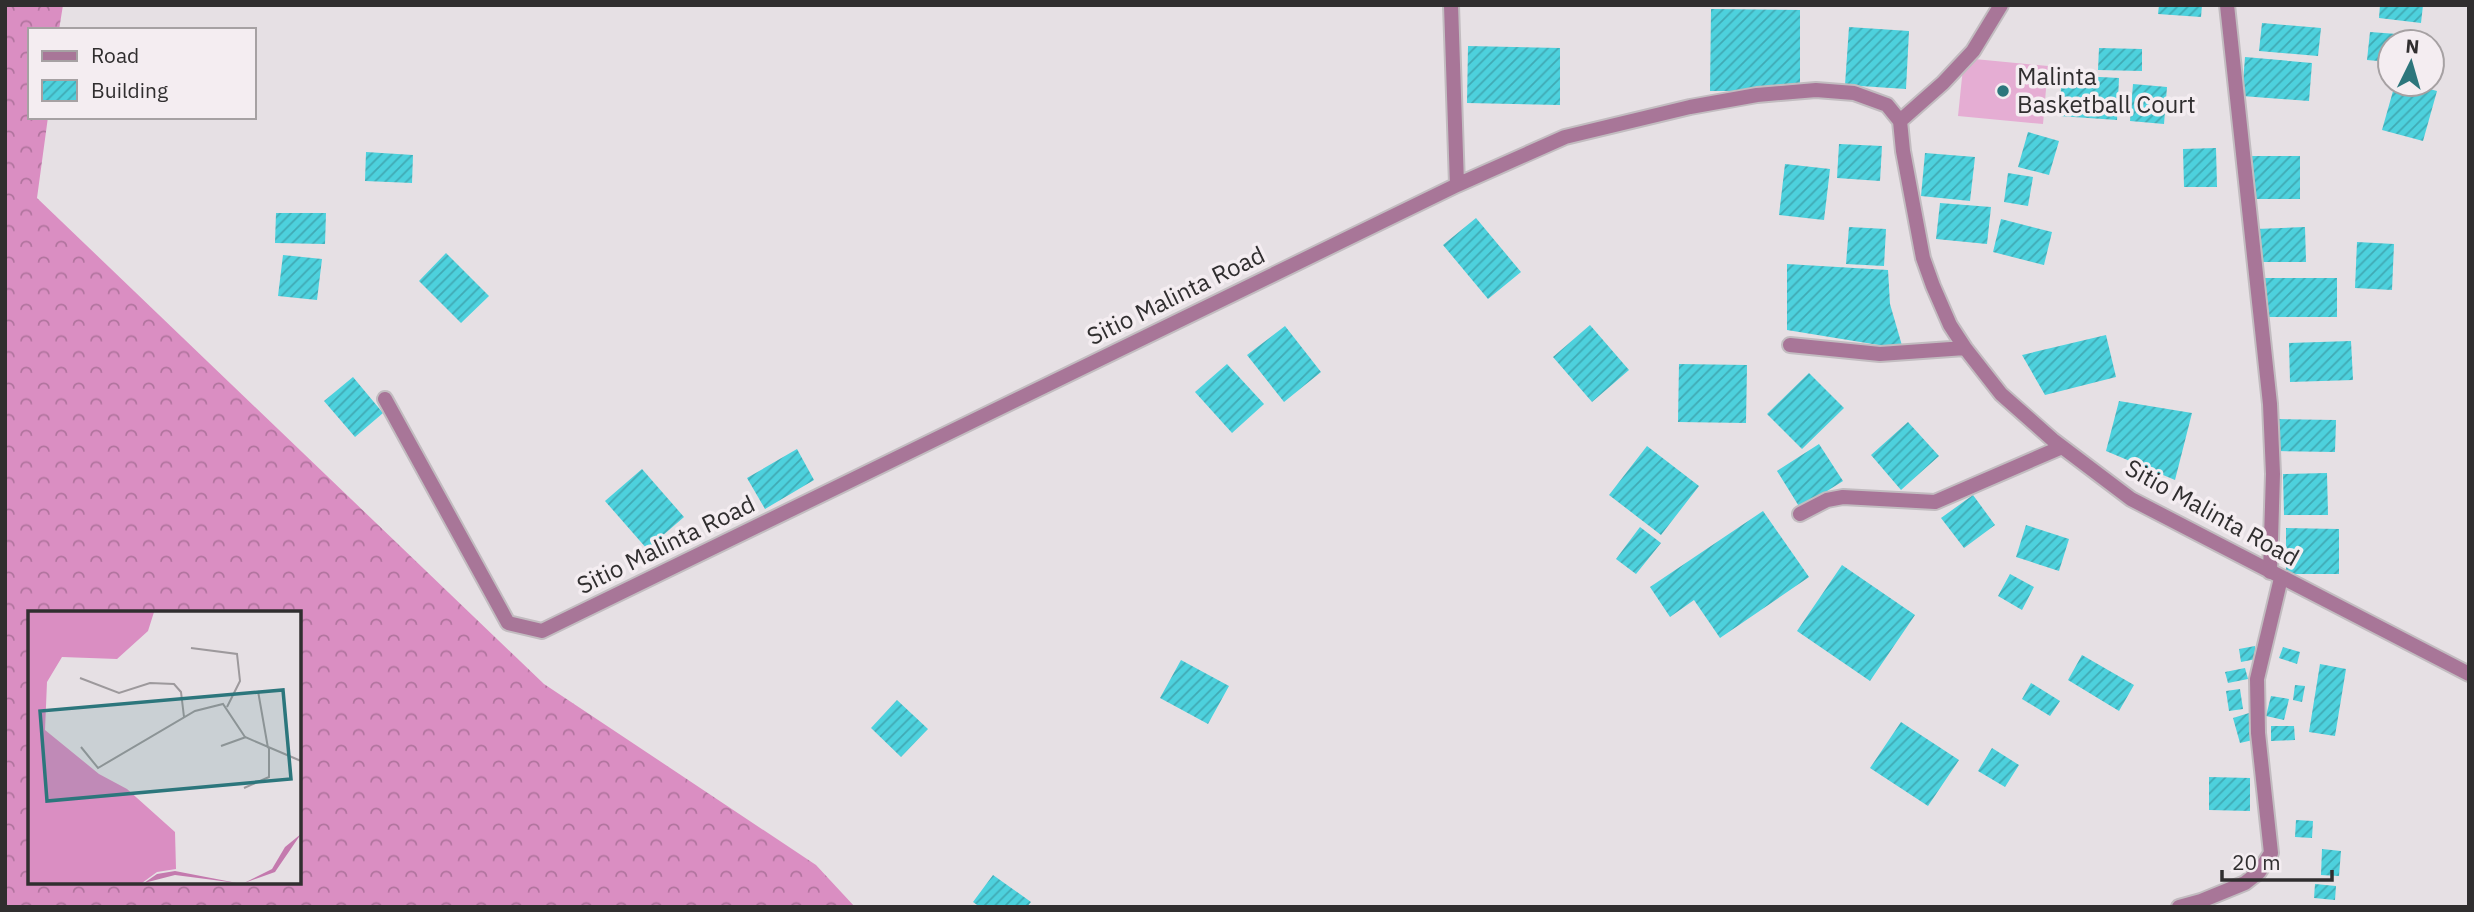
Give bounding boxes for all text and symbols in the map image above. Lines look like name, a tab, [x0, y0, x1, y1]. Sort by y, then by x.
legend	[28, 28, 256, 119]
north arrow	[2376, 28, 2446, 98]
text: N	[2405, 34, 2420, 59]
text: Road	[91, 41, 139, 69]
place label: Malinta Basketball Court	[2017, 60, 2196, 120]
text: Building	[91, 76, 168, 104]
marker: Malinta Basketball Court	[1995, 83, 2011, 99]
street label: Sitio Malinta Road	[1081, 238, 1270, 352]
street label: Sitio Malinta Road	[2120, 451, 2305, 573]
street label: Sitio Malinta Road	[571, 487, 760, 601]
inset map	[28, 611, 301, 884]
scale bar	[2222, 838, 2332, 882]
text: 20 m	[2232, 848, 2281, 876]

